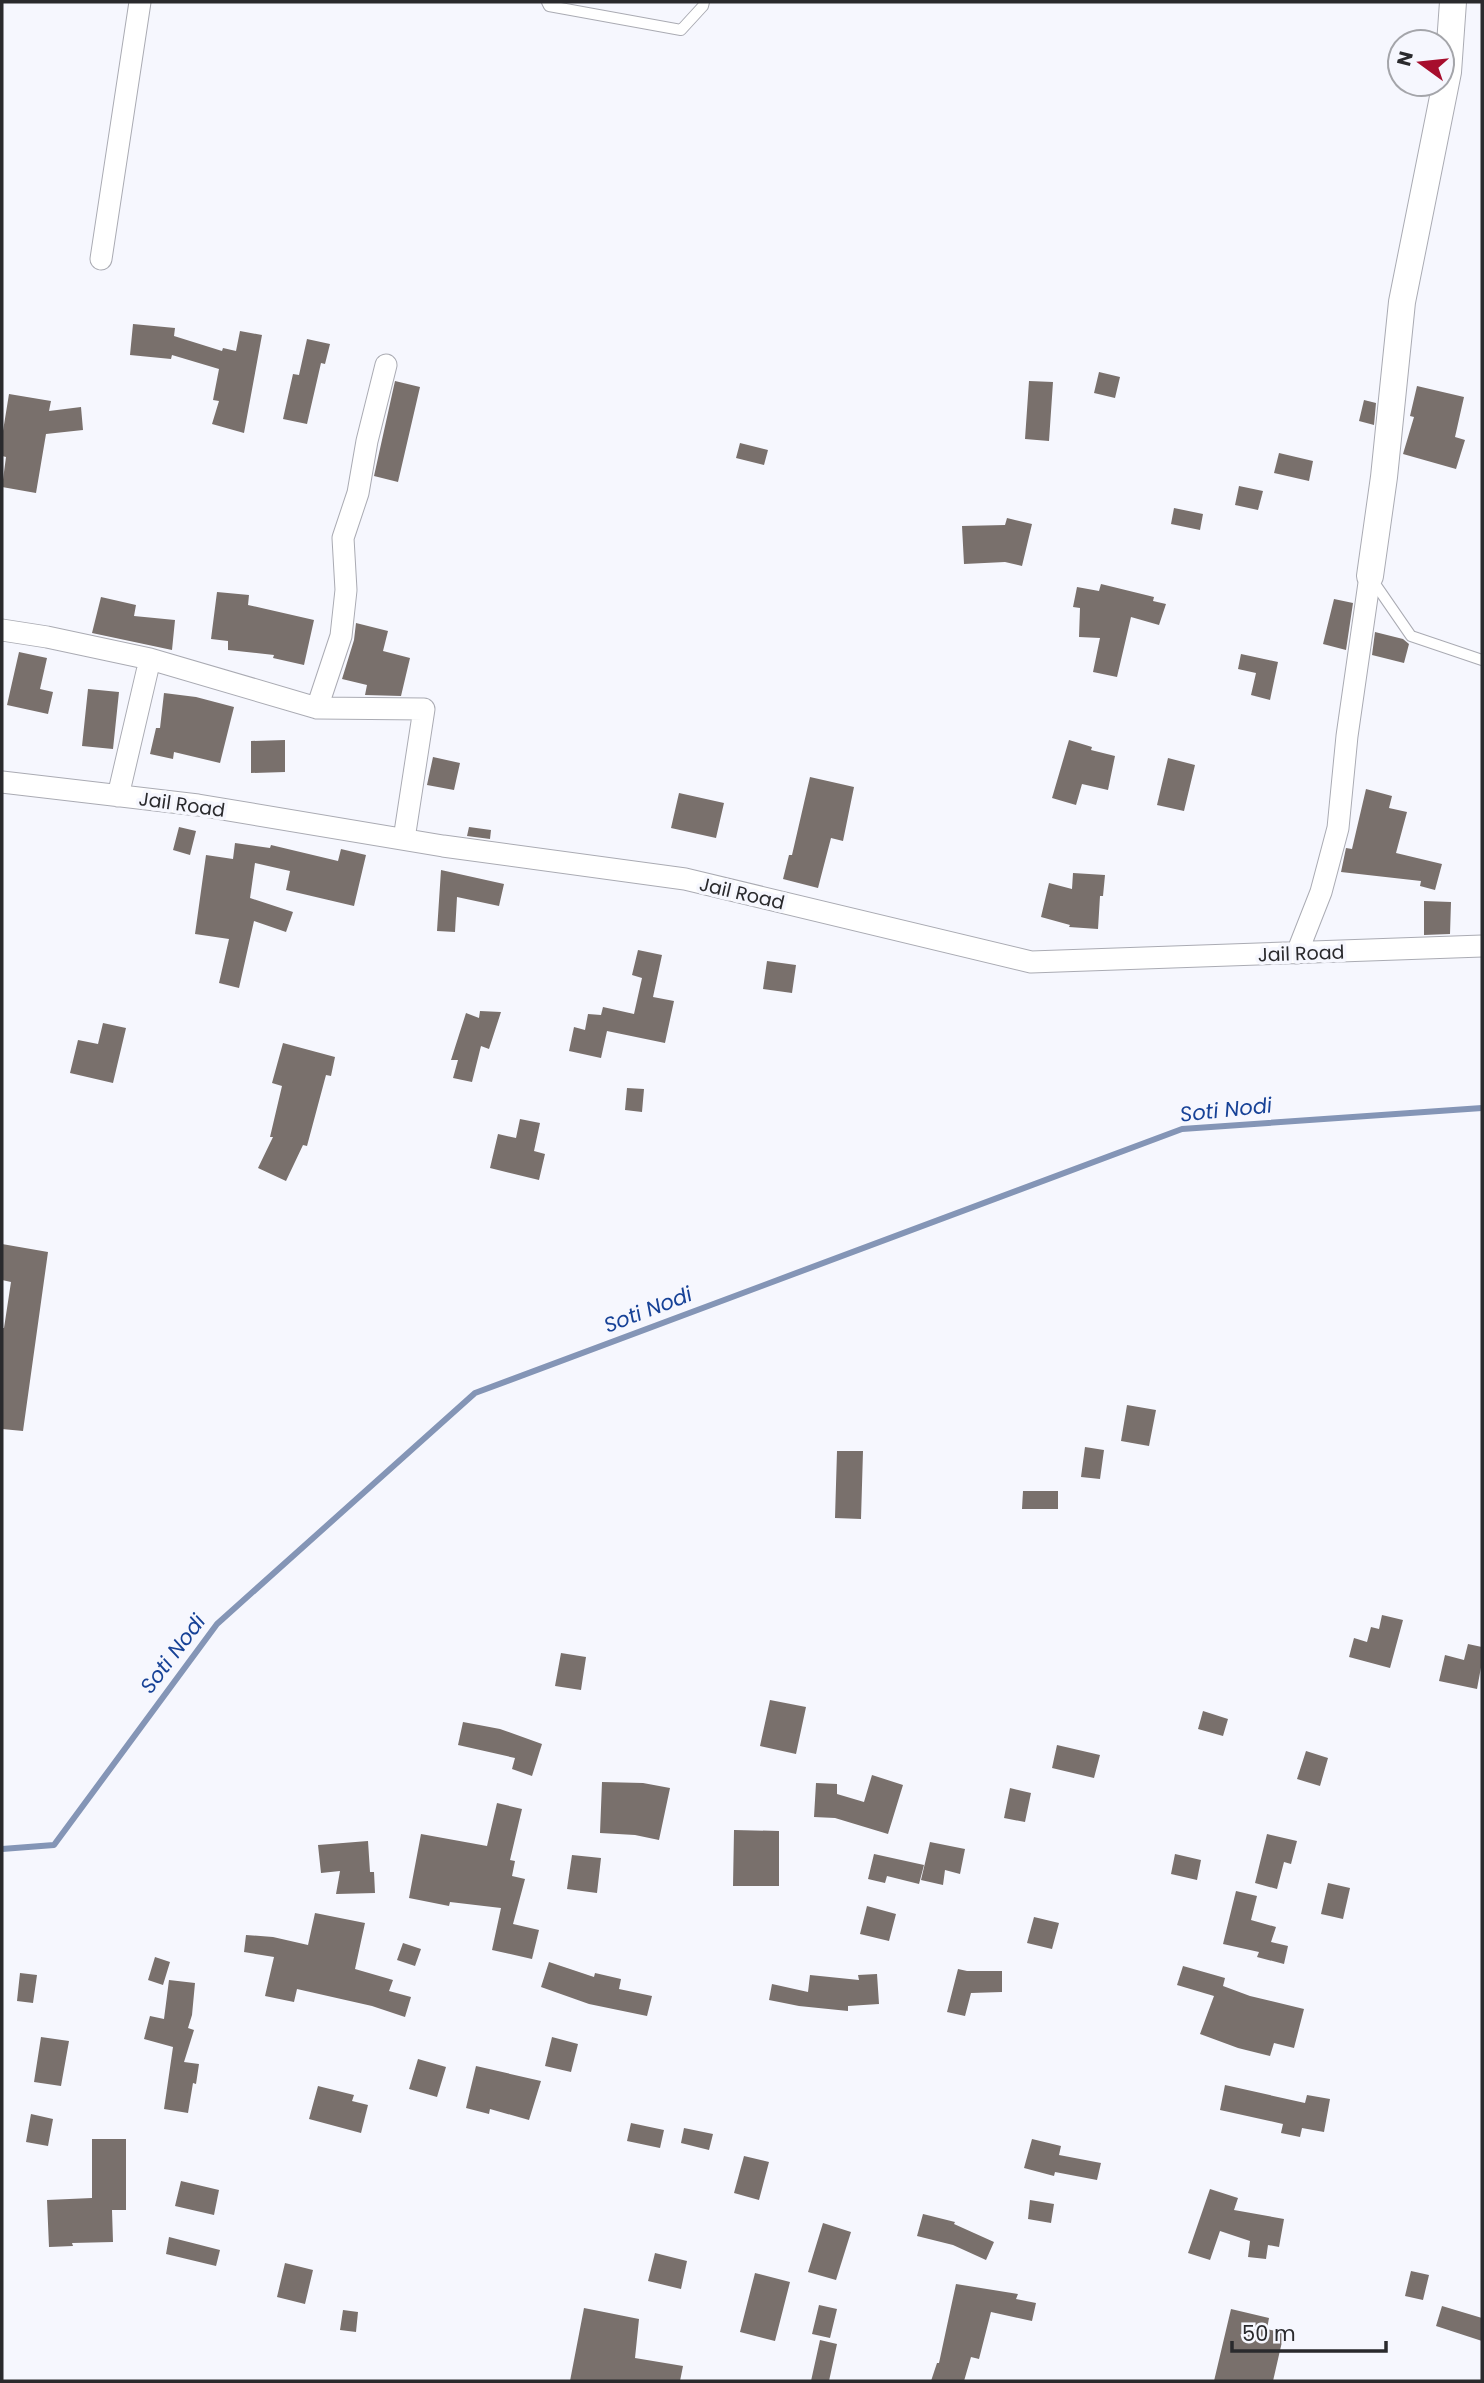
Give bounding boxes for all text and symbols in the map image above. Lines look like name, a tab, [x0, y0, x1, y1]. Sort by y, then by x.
north arrow	[1386, 28, 1456, 98]
text: N	[1390, 48, 1420, 69]
street label: Jail Road	[137, 785, 227, 824]
street label: Jail Road	[697, 871, 787, 916]
street label: Jail Road	[1257, 938, 1345, 969]
water label: Soti Nodi	[1179, 1090, 1274, 1129]
water label: Soti Nodi	[600, 1279, 697, 1340]
water label: Soti Nodi	[133, 1607, 212, 1699]
scale bar	[1232, 2310, 1386, 2354]
text: 50 m	[1242, 2319, 1296, 2348]

